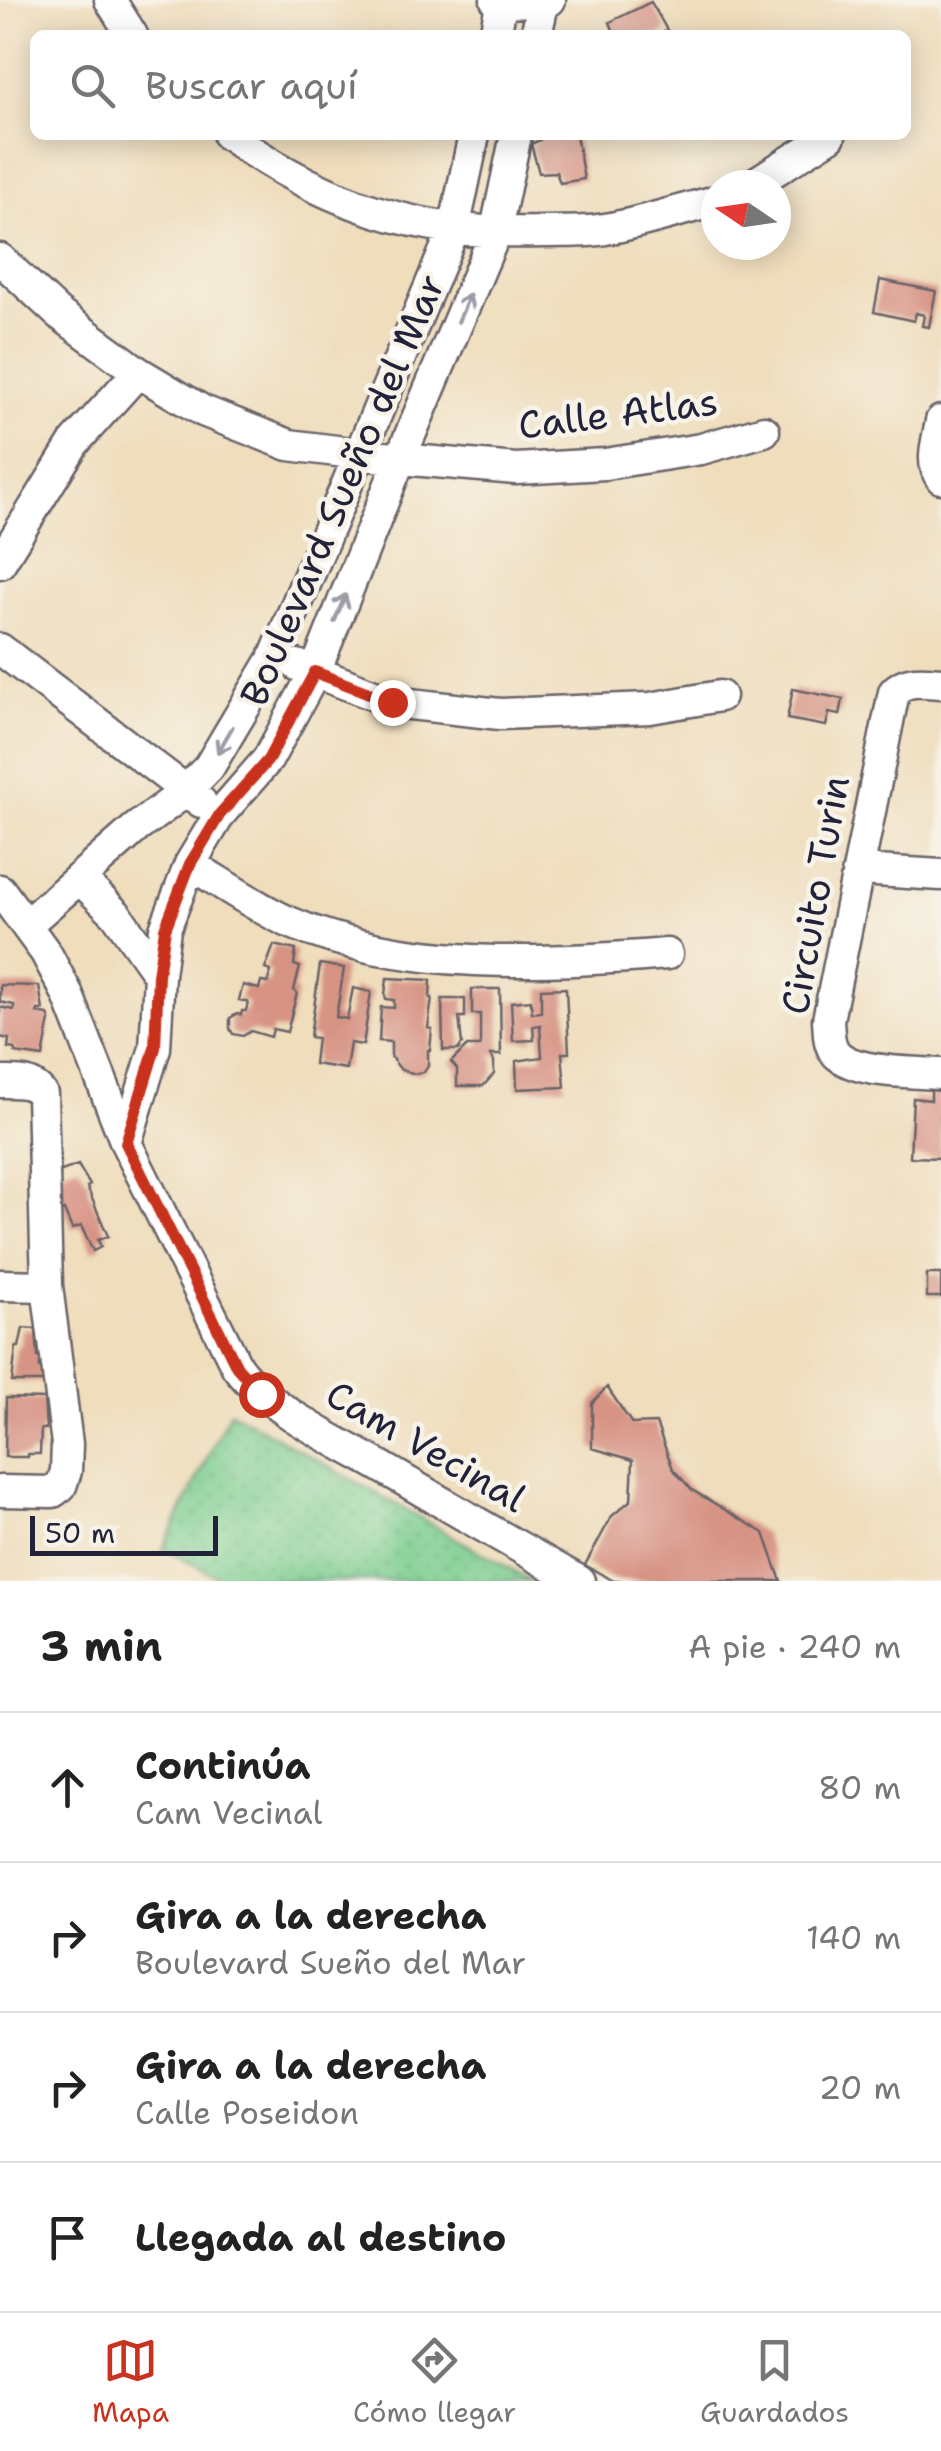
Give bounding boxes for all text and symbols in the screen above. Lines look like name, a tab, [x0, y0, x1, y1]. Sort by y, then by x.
search box	[30, 30, 911, 140]
icon: search	[65, 58, 120, 113]
text: Buscar aquí	[145, 60, 358, 111]
north arrow	[701, 170, 791, 260]
street label: Boulevard Sueño del Mar	[228, 266, 456, 714]
one-way arrow	[456, 293, 474, 324]
street label: Calle Atlas	[515, 375, 721, 451]
one-way arrow	[333, 594, 351, 624]
route end	[370, 680, 416, 726]
one-way arrow	[214, 725, 234, 755]
street label: Circuito Turin	[769, 772, 861, 1018]
street label: Cam Vecinal	[317, 1368, 536, 1524]
route start	[239, 1372, 285, 1418]
scale bar	[30, 1511, 218, 1556]
text: 50 m	[45, 1514, 115, 1552]
text: 3 min	[40, 1618, 162, 1674]
text: A pie · 240 m	[688, 1625, 901, 1668]
text: Continúa	[135, 1740, 310, 1791]
icon: ahead	[40, 1760, 95, 1815]
text: 80 m	[818, 1766, 901, 1809]
text: Cam Vecinal	[135, 1791, 322, 1834]
text: Gira a la derecha	[135, 1890, 487, 1941]
icon: right	[40, 1910, 95, 1965]
text: 140 m	[806, 1916, 901, 1959]
text: Boulevard Sueño del Mar	[135, 1941, 526, 1984]
text: Gira a la derecha	[135, 2040, 487, 2091]
icon: right	[40, 2060, 95, 2115]
text: 20 m	[819, 2066, 901, 2109]
text: Calle Poseidon	[135, 2091, 359, 2134]
icon: arrive	[40, 2210, 95, 2265]
text: Llegada al destino	[135, 2212, 506, 2263]
tab: Mapa	[92, 2333, 169, 2431]
tab: Cómo llegar	[353, 2333, 516, 2431]
tab: Guardados	[700, 2333, 849, 2431]

